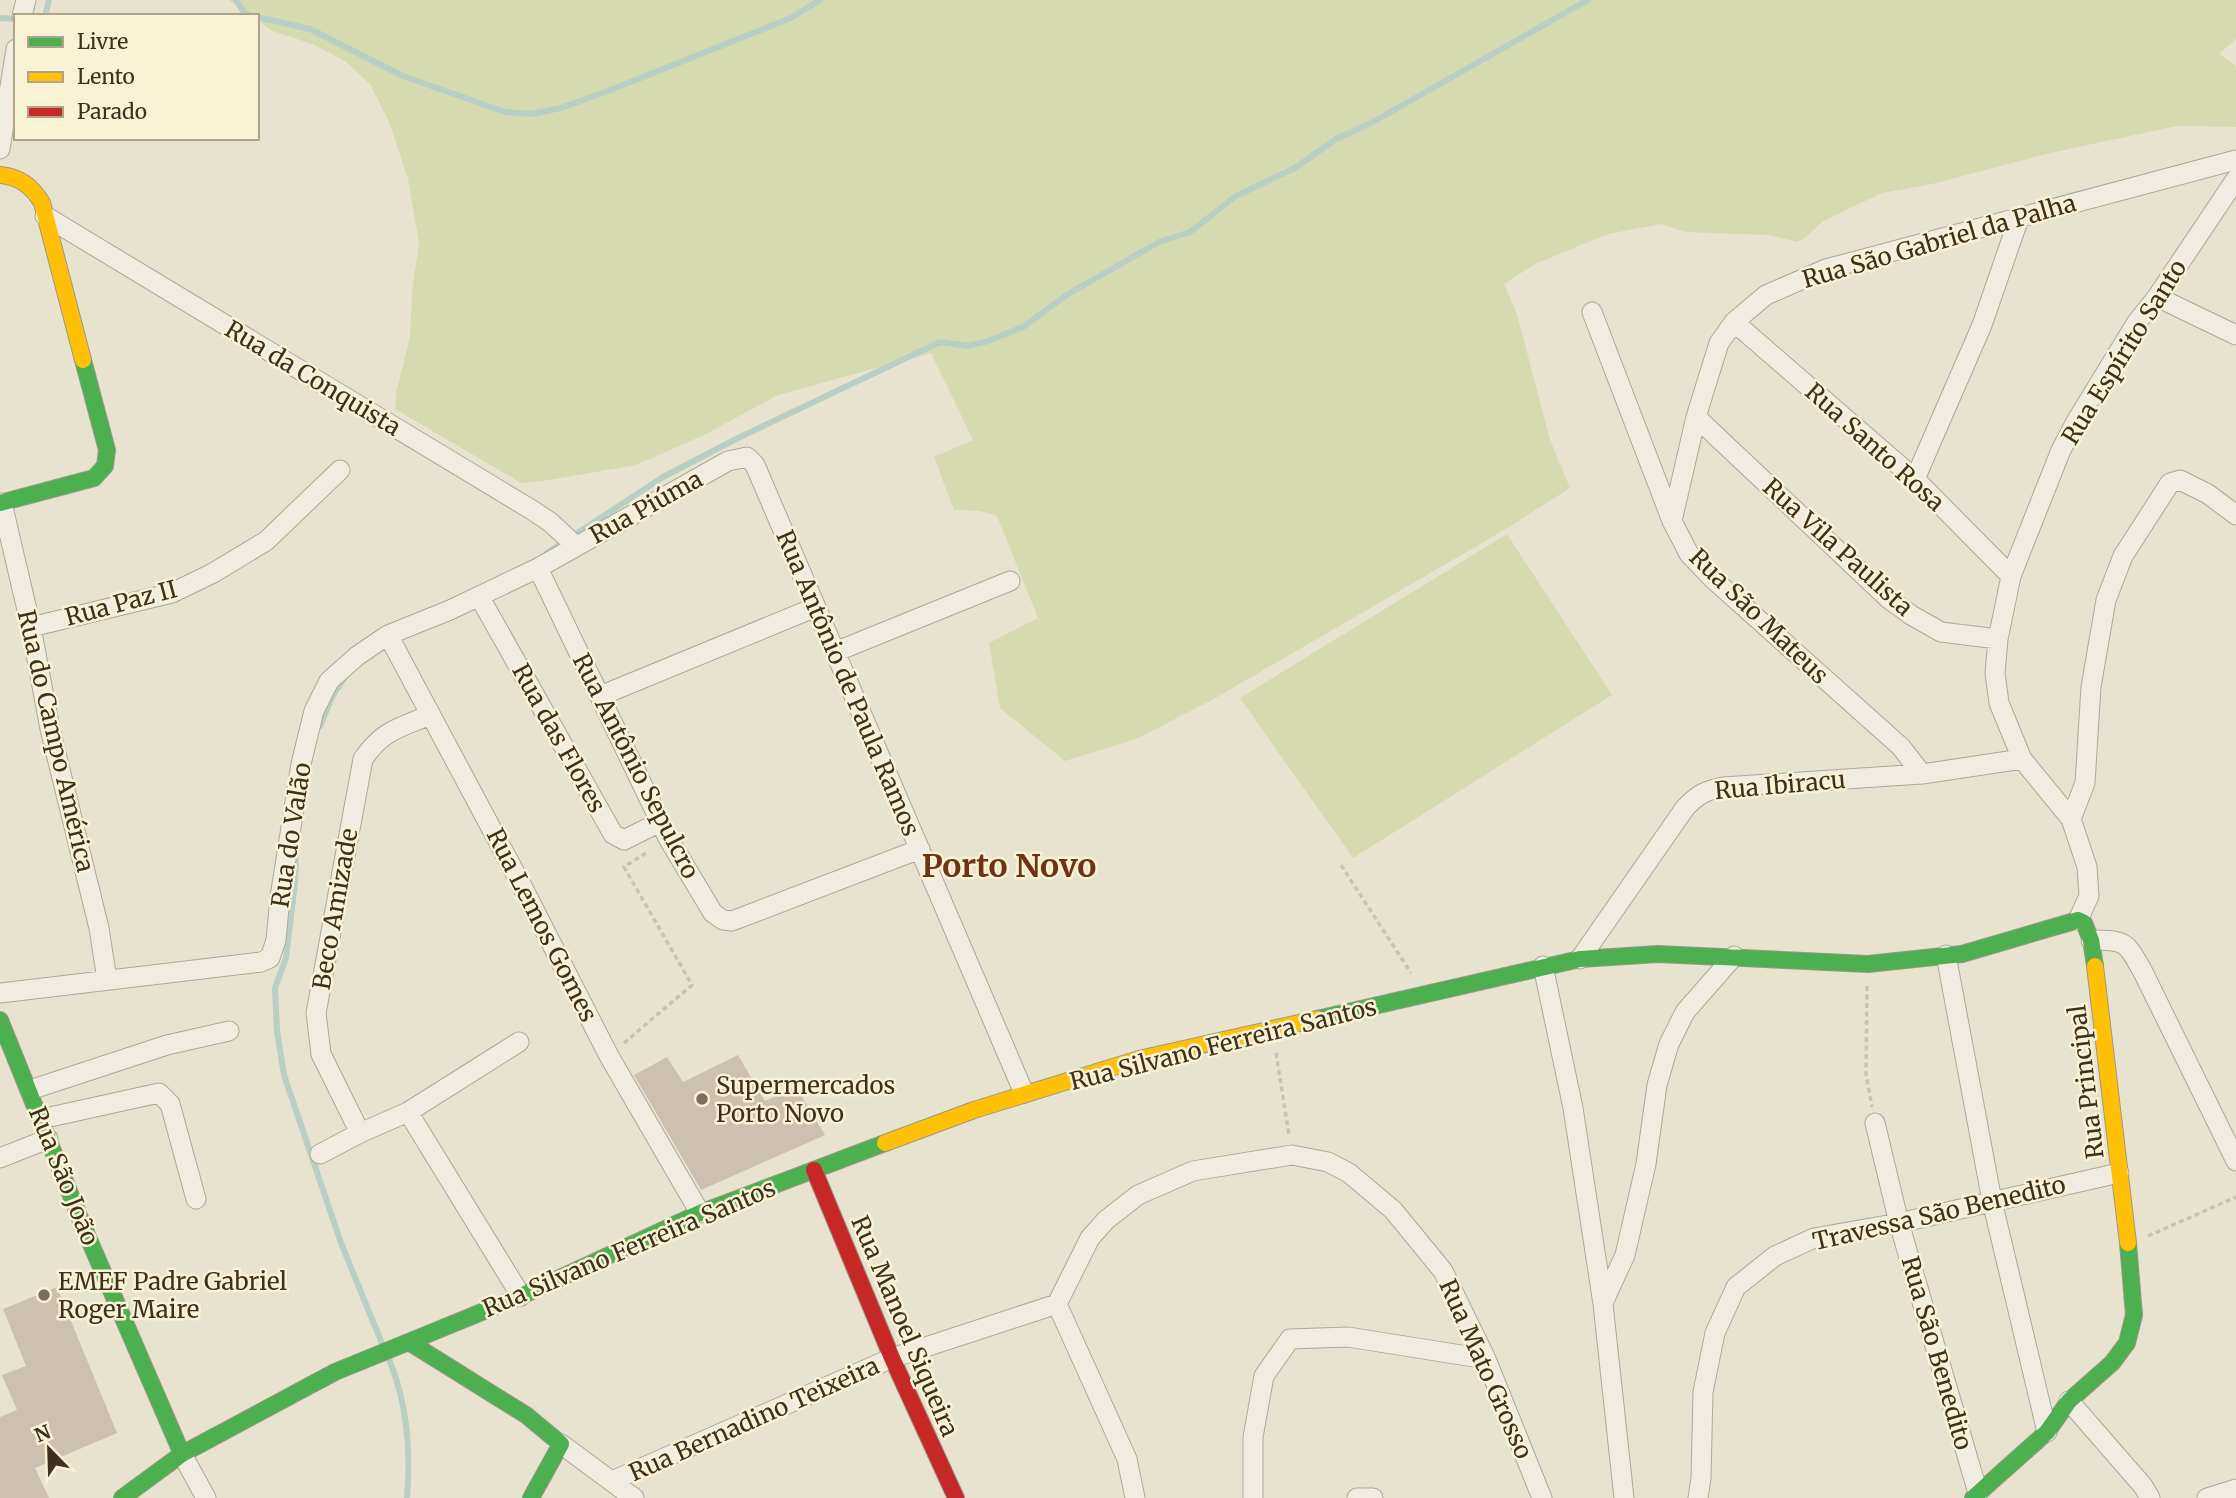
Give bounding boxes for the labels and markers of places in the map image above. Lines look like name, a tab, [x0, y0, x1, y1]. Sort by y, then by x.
place label: Supermercados Porto Novo	[716, 1070, 895, 1129]
marker: Supermercados Porto Novo	[694, 1091, 710, 1107]
place label: EMEF Padre Gabriel Roger Maire	[58, 1266, 287, 1325]
marker: EMEF Padre Gabriel Roger Maire	[36, 1287, 52, 1303]

